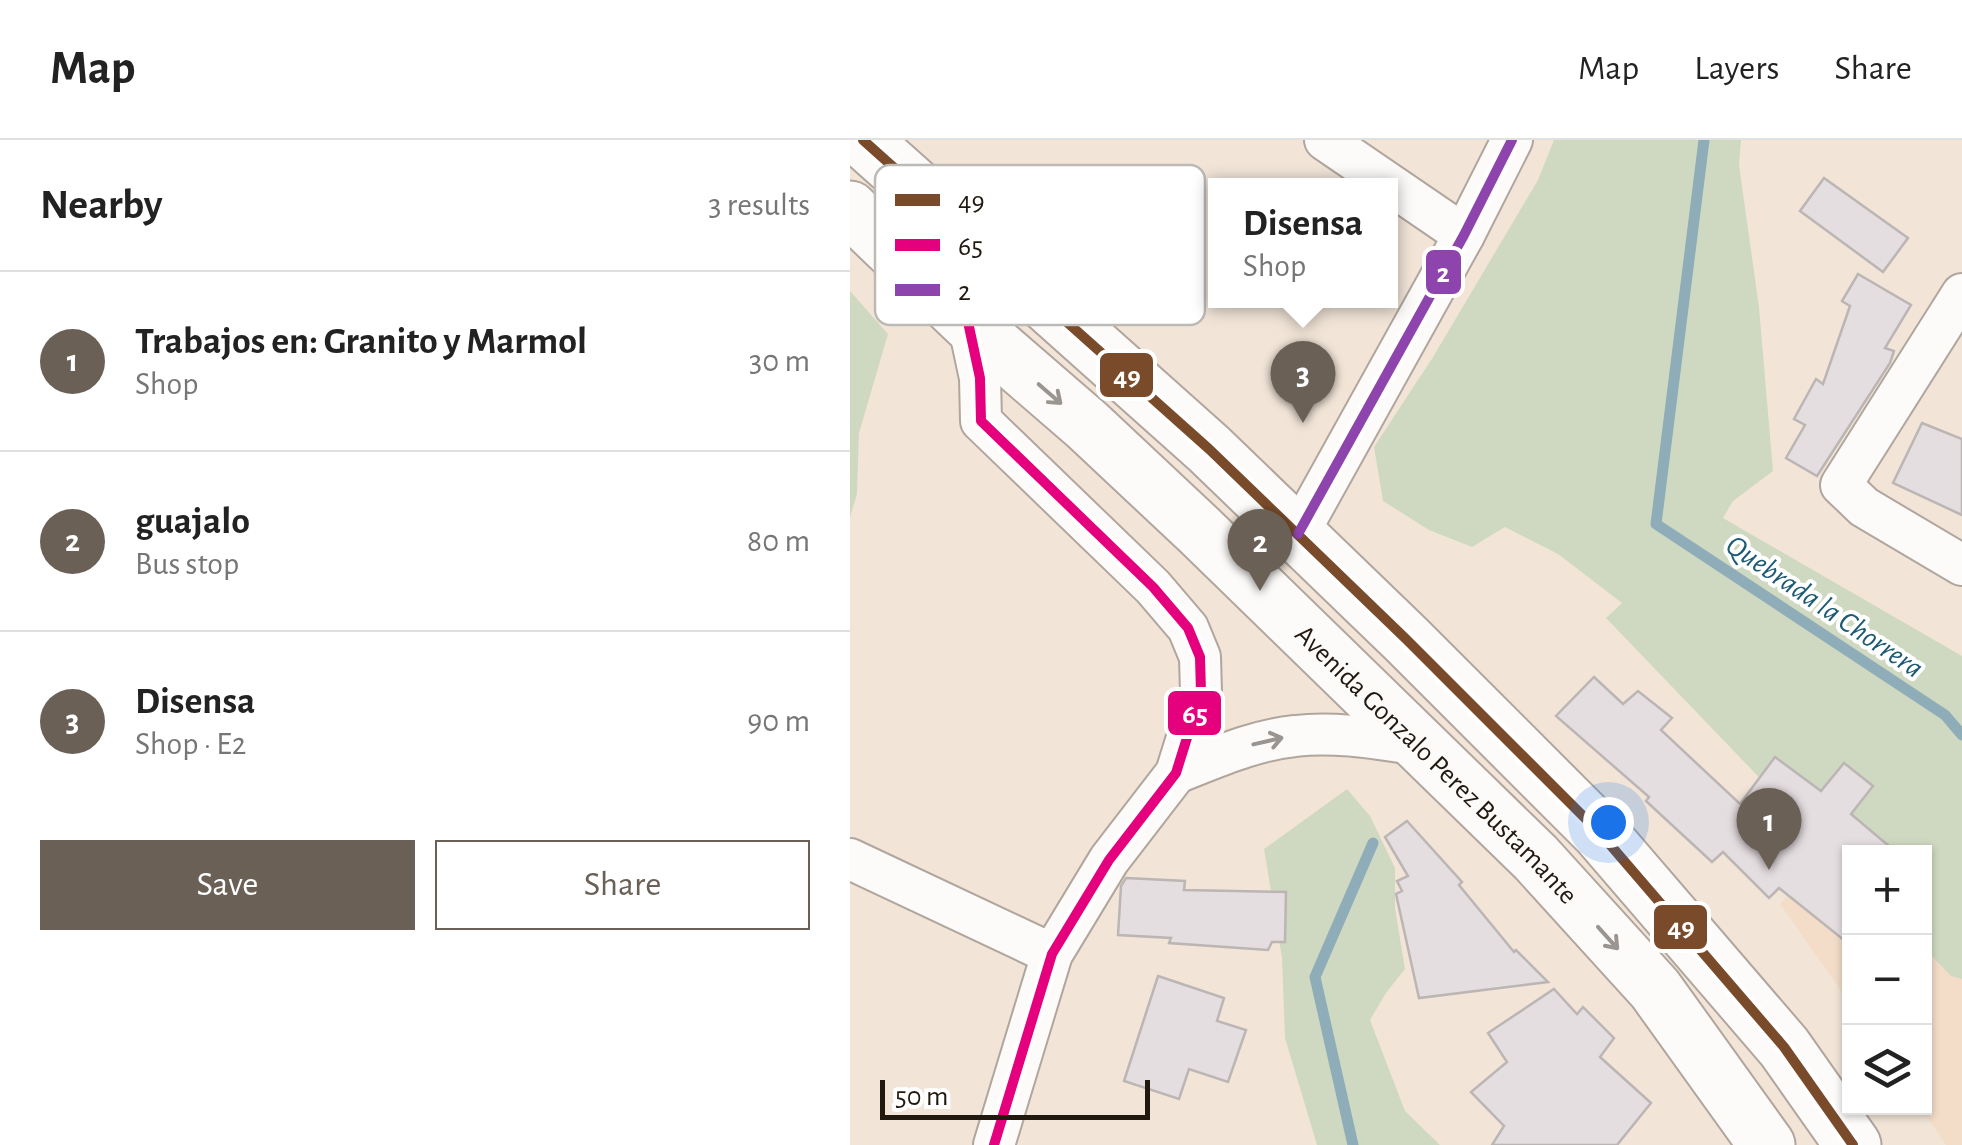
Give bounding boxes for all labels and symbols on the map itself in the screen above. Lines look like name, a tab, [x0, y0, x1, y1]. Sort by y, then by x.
legend	[875, 165, 1205, 325]
text: 49	[958, 188, 985, 216]
text: 65	[958, 233, 983, 261]
line badge: 2	[1424, 248, 1463, 296]
text: 2	[1436, 260, 1450, 288]
text: 2	[958, 278, 971, 306]
pin: 3	[1270, 340, 1336, 423]
line badge: 49	[1098, 351, 1155, 399]
text: 49	[1113, 363, 1141, 391]
one-way arrow	[1037, 382, 1063, 404]
pin: 2	[1228, 508, 1292, 591]
water label: Quebrada la Chorrera	[1720, 530, 1928, 684]
street label: Avenida Gonzalo Perez Bustamante	[1289, 620, 1582, 910]
line badge: 65	[1166, 689, 1223, 737]
text: 65	[1182, 701, 1208, 729]
one-way arrow	[1251, 731, 1283, 749]
pin: 1	[1736, 788, 1802, 870]
your location	[1583, 797, 1634, 848]
line badge: 49	[1652, 903, 1709, 951]
text: 49	[1667, 914, 1695, 942]
one-way arrow	[1597, 925, 1620, 950]
scale bar	[880, 1075, 1150, 1120]

